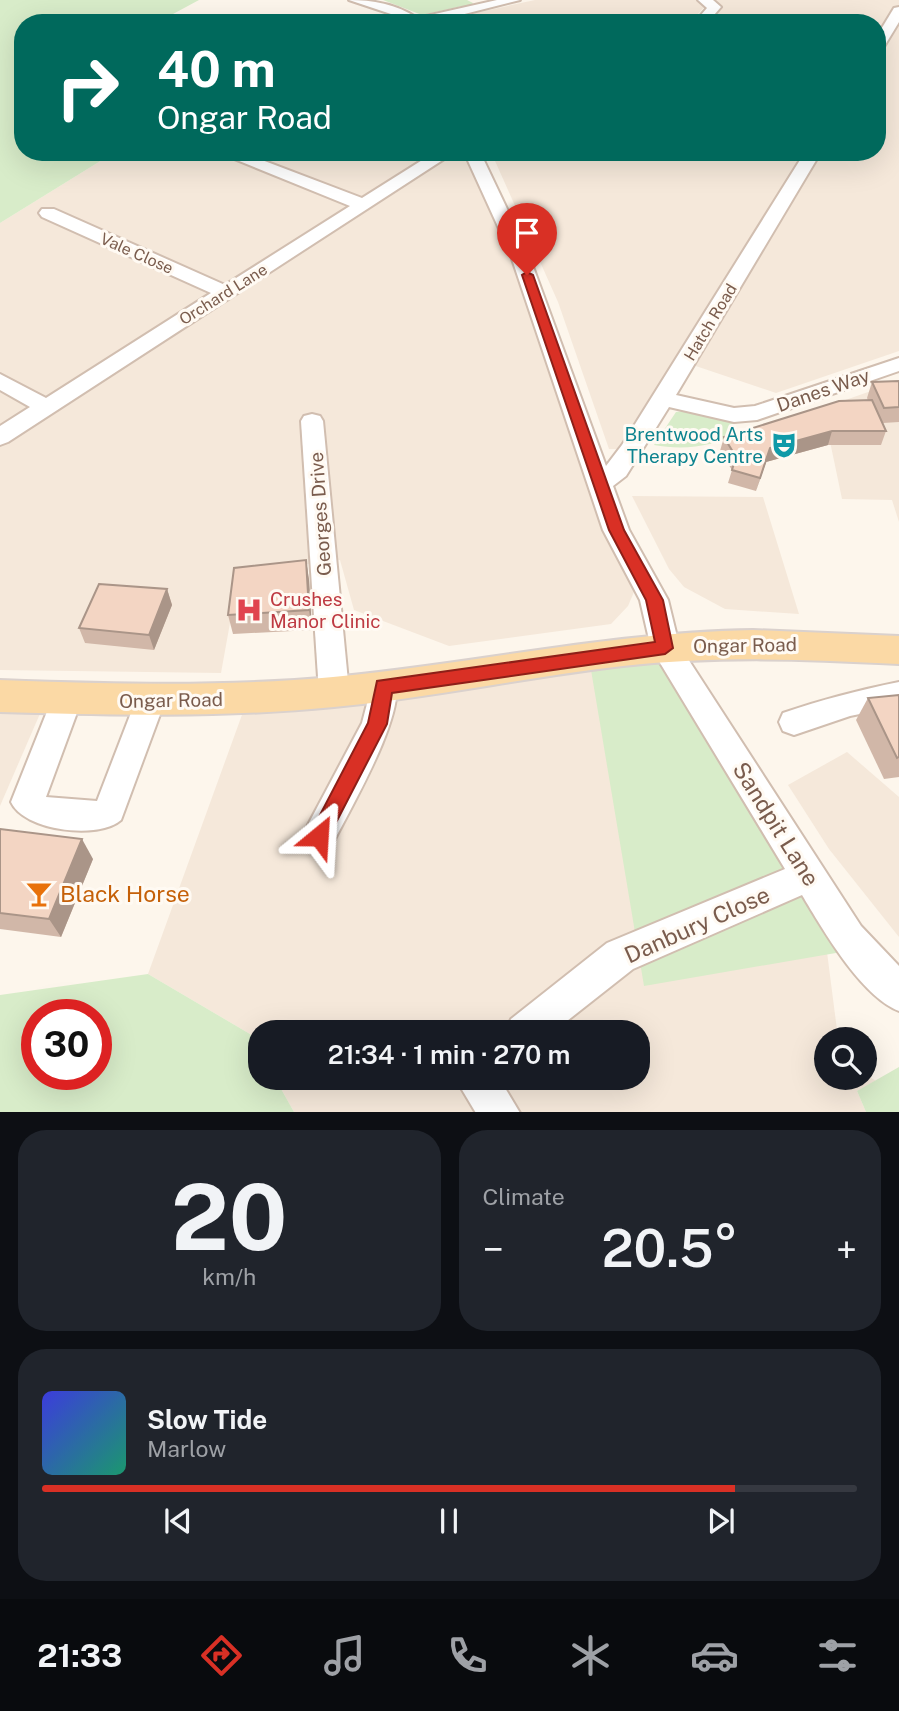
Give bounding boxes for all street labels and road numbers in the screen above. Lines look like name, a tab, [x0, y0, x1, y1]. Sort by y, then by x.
street label: Vale Close	[97, 229, 176, 278]
street label: Orchard Lane	[176, 260, 271, 329]
street label: Hatch Road	[680, 280, 741, 364]
street label: Danes Way	[774, 364, 872, 416]
street label: Georges Drive	[305, 451, 335, 577]
street label: Ongar Road	[693, 633, 797, 657]
street label: Ongar Road	[119, 688, 223, 712]
street label: Sandpit Lane	[728, 757, 825, 891]
street label: Danbury Close	[620, 880, 774, 969]

